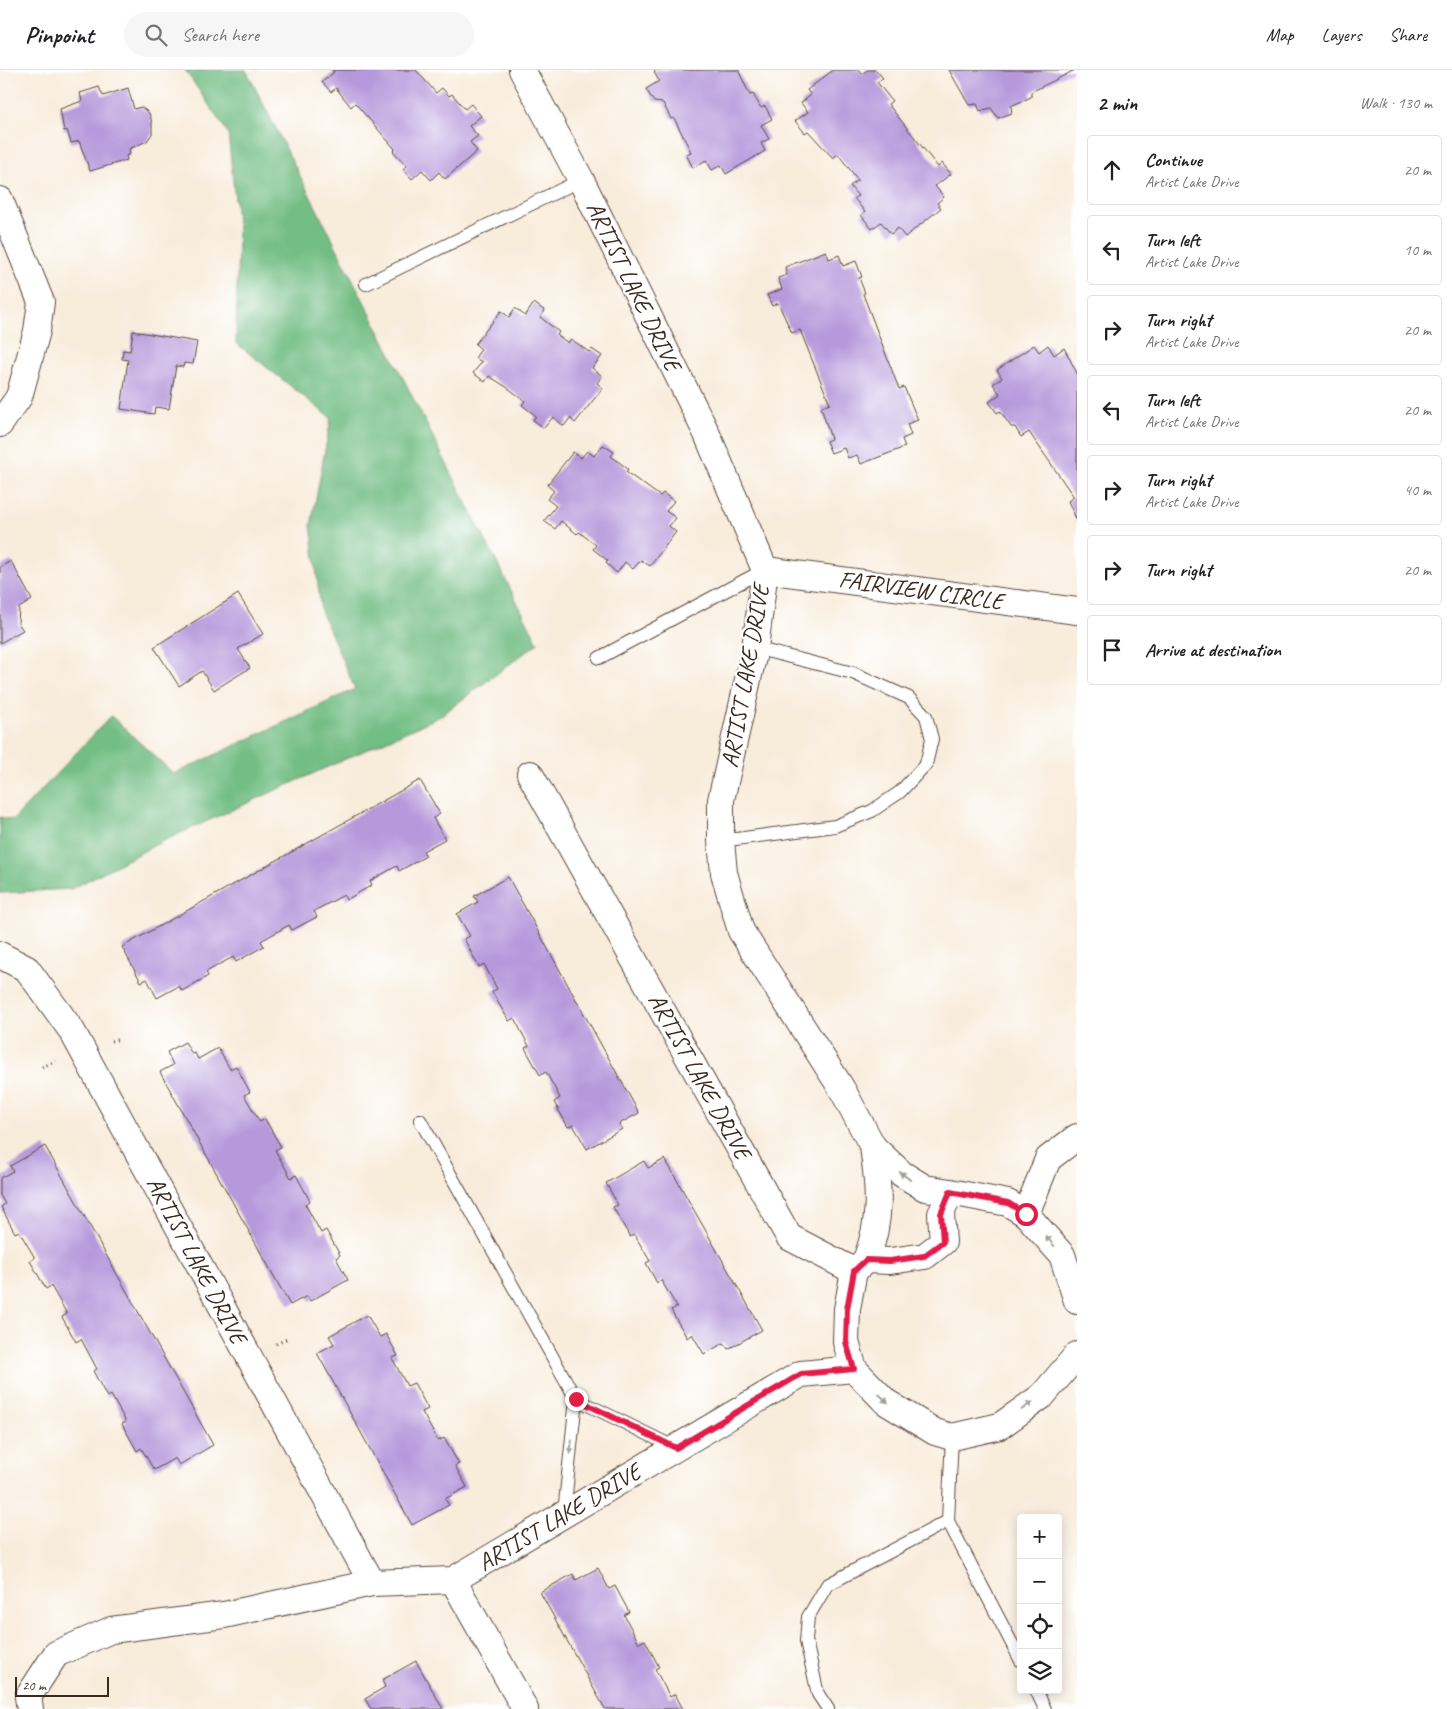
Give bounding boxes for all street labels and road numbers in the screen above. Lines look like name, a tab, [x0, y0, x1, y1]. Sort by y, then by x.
street label: ARTIST LAKE DRIVE	[580, 196, 689, 378]
street label: FAIRVIEW CIRCLE	[837, 564, 1008, 617]
street label: ARTIST LAKE DRIVE	[714, 579, 776, 770]
street label: ARTIST LAKE DRIVE	[642, 988, 759, 1167]
street label: ARTIST LAKE DRIVE	[140, 1171, 255, 1351]
street label: ARTIST LAKE DRIVE	[472, 1455, 649, 1578]

